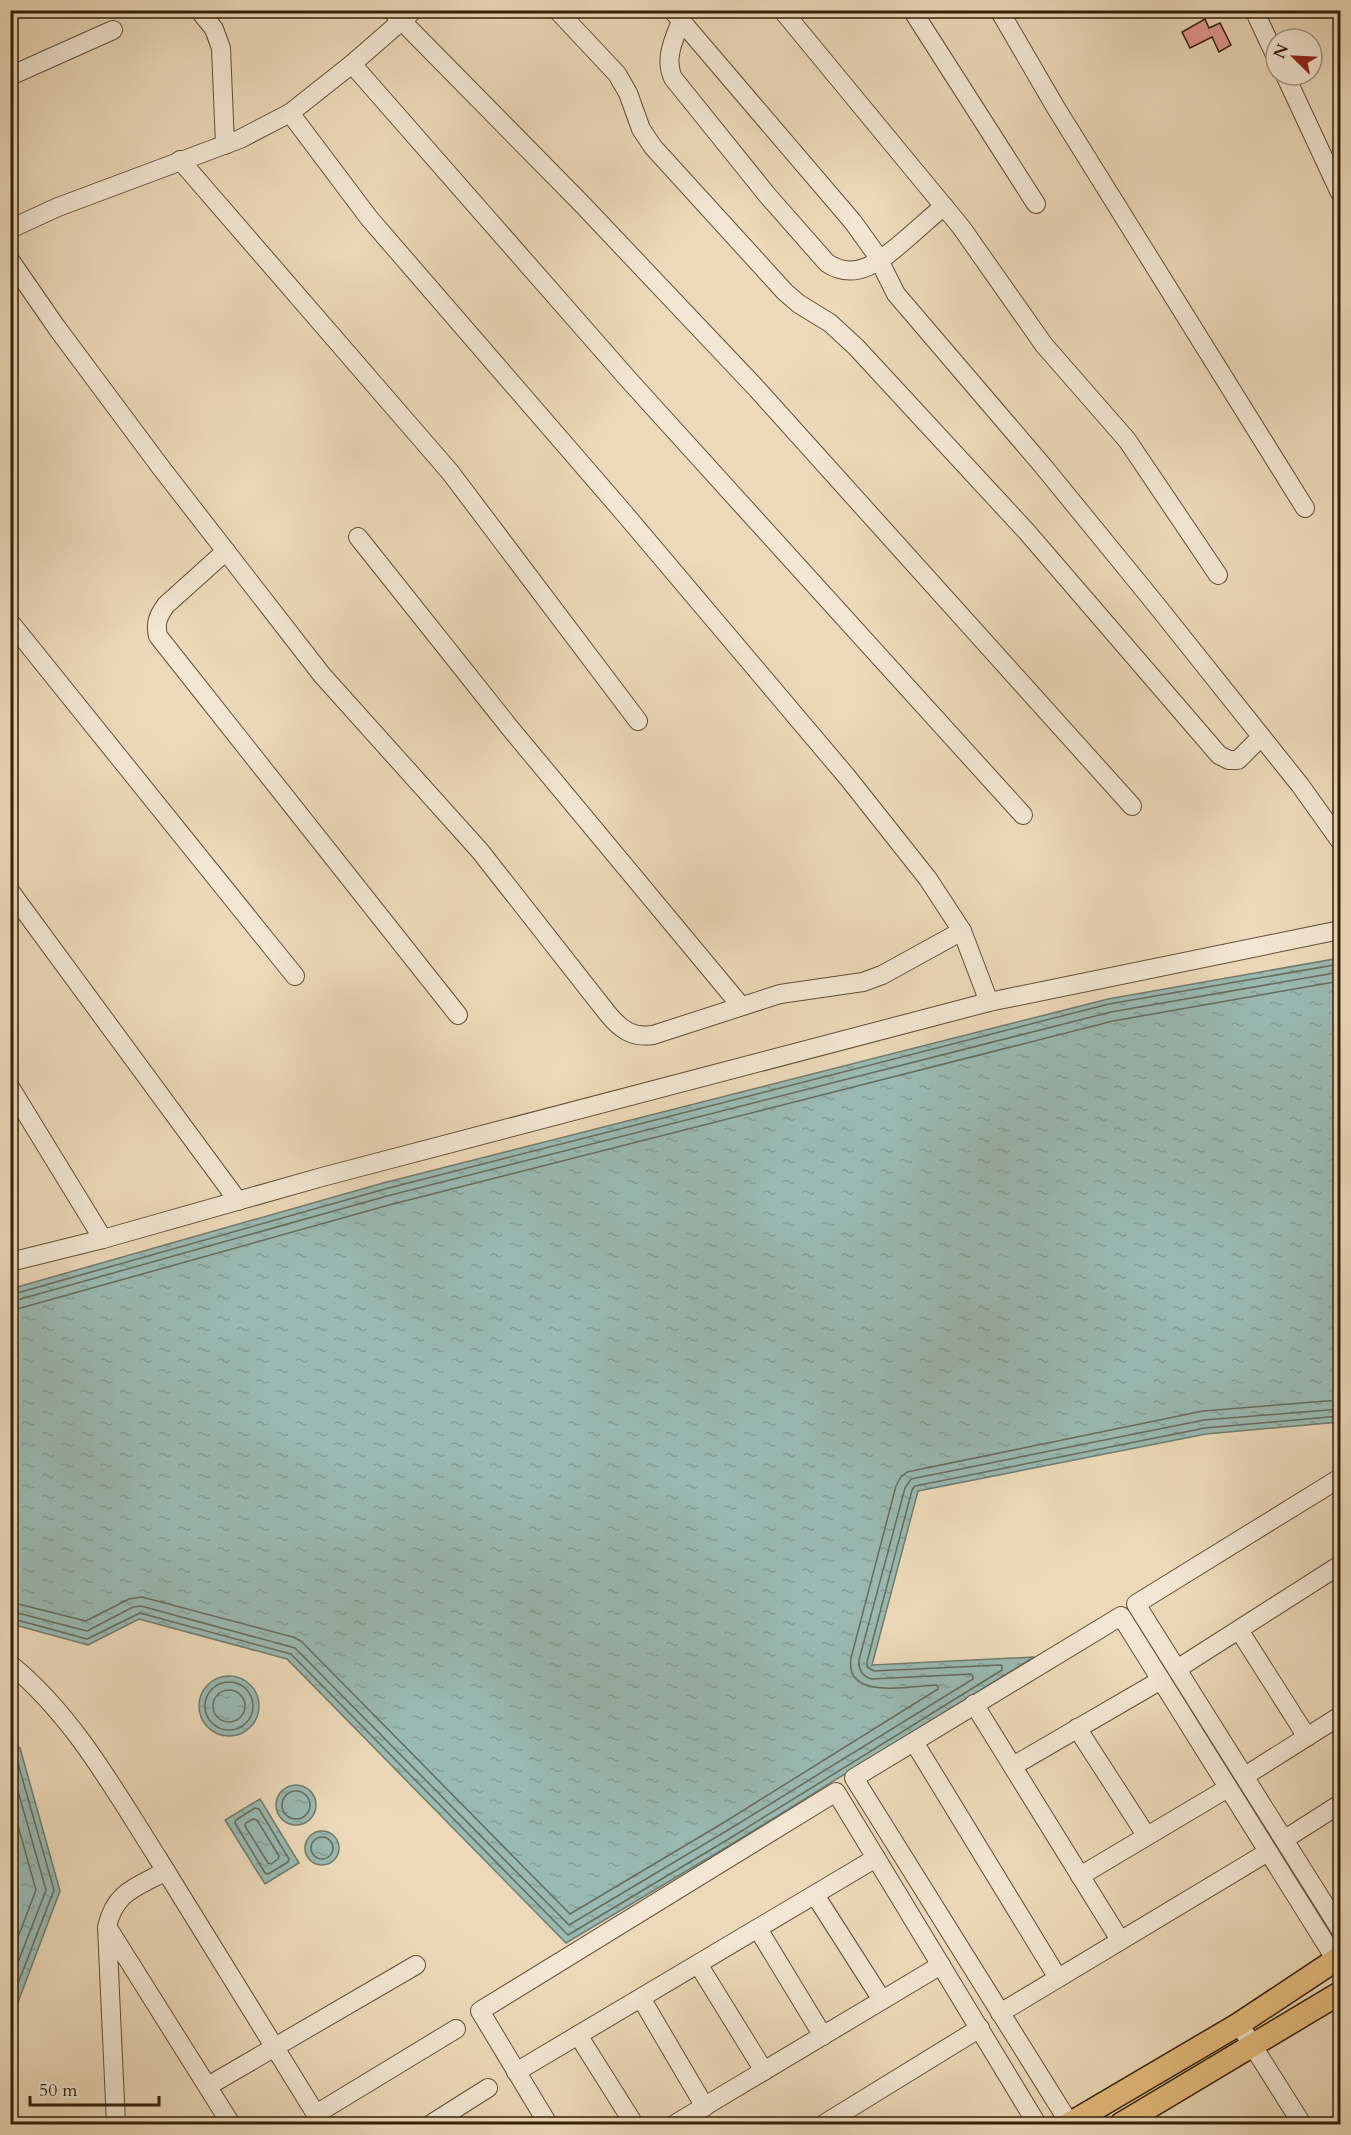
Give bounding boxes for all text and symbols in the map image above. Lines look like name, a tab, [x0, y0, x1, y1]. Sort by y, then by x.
north arrow	[1264, 27, 1324, 87]
text: N	[1268, 40, 1294, 62]
scale bar	[30, 2069, 159, 2107]
text: 50 m	[39, 2078, 78, 2103]

